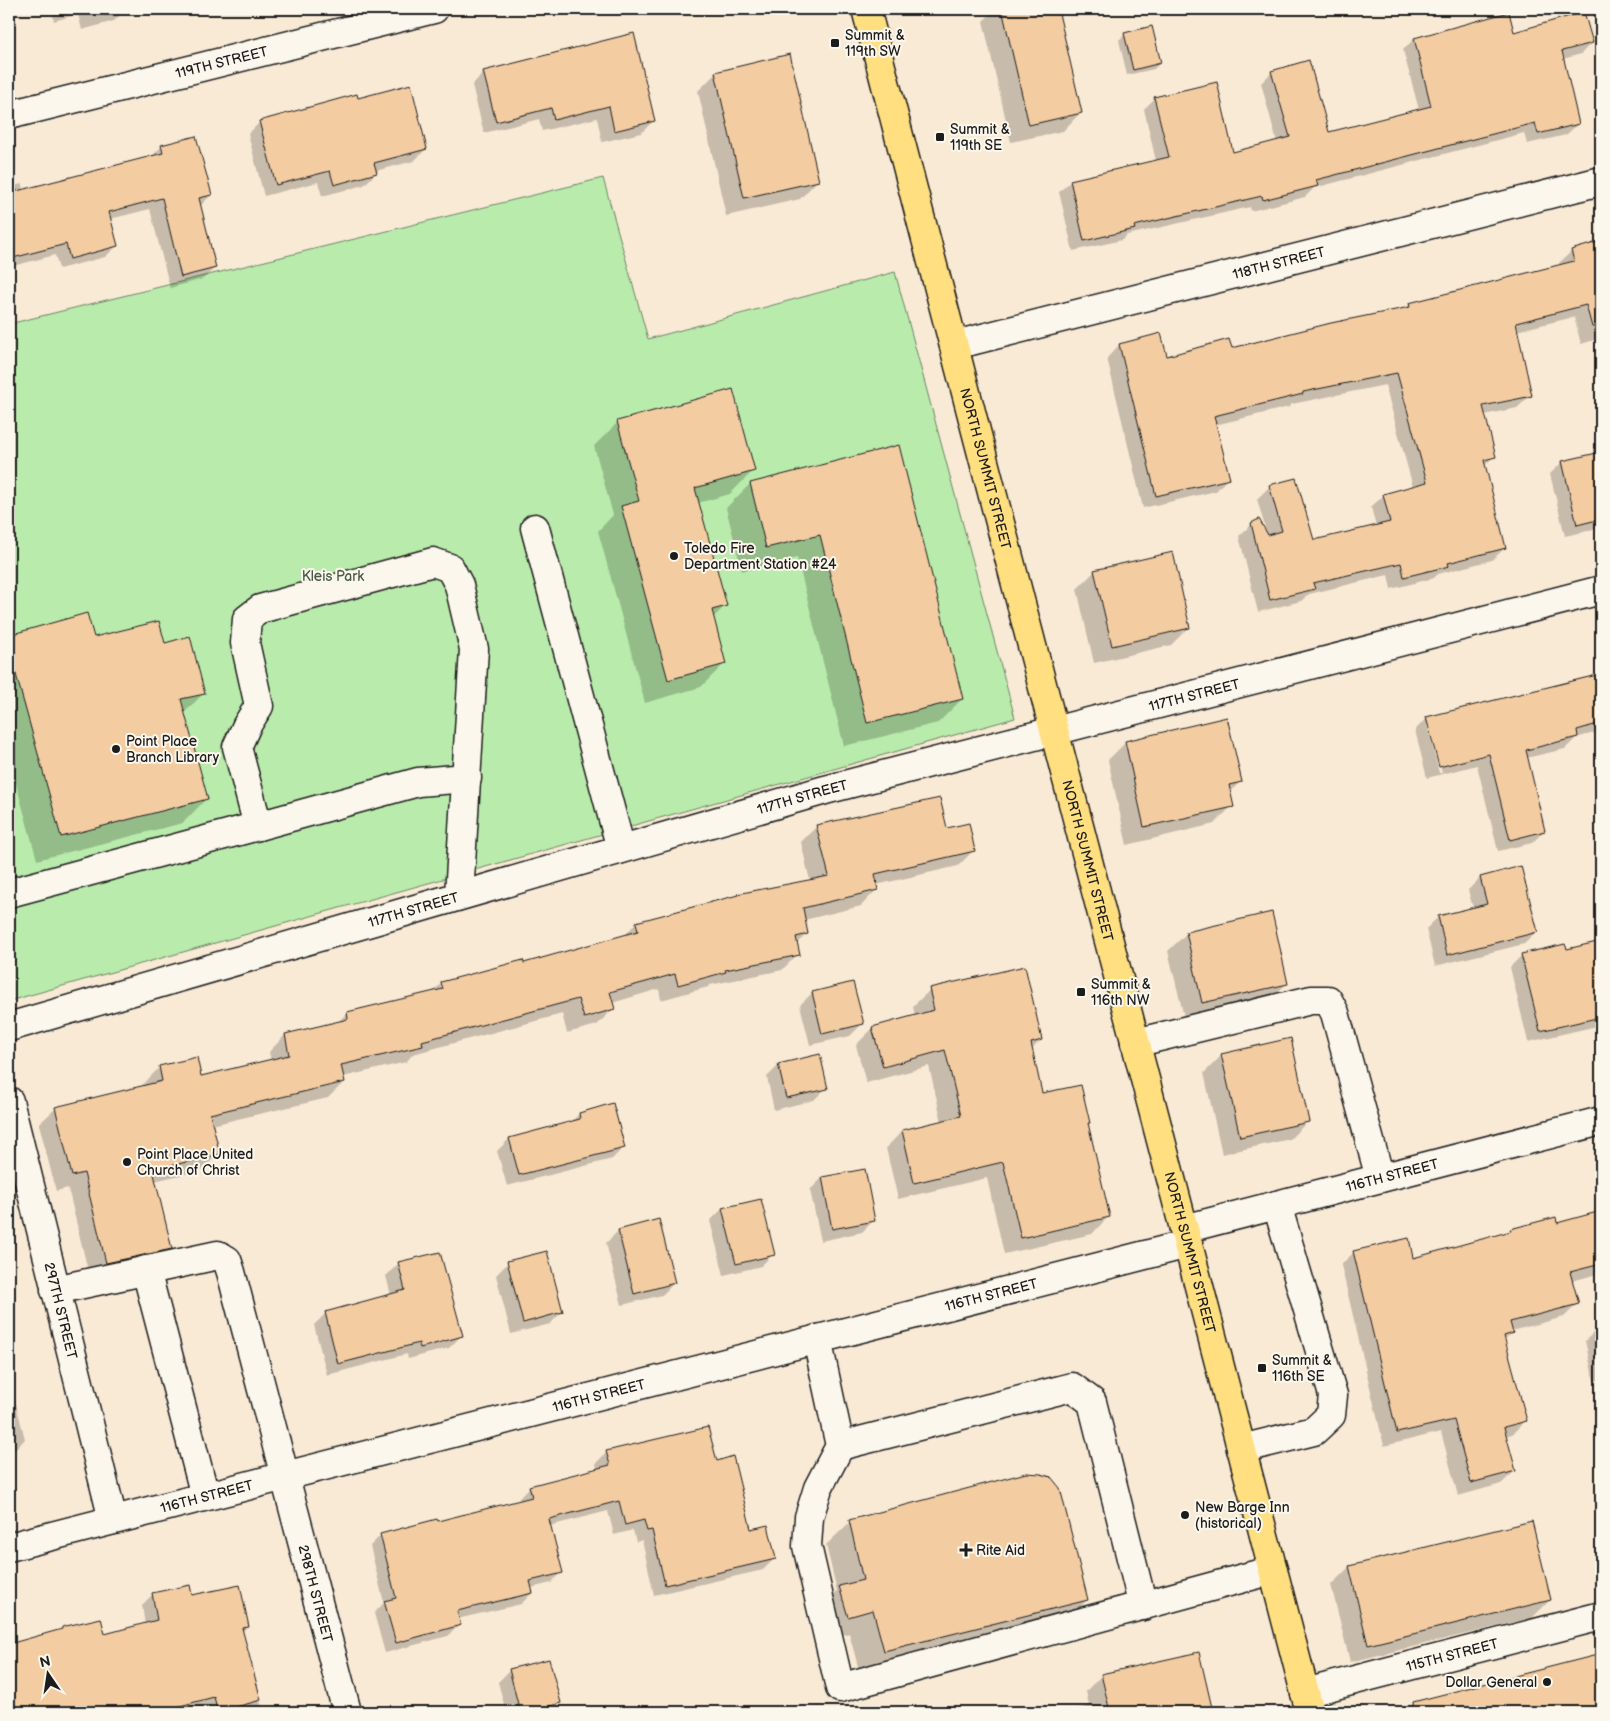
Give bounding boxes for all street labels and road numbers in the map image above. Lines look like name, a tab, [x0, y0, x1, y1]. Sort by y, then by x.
street label: 119TH STREET	[174, 42, 270, 82]
street label: 118TH STREET	[1231, 243, 1327, 283]
street label: NORTH SUMMIT STREET	[957, 386, 1015, 552]
street label: 117TH STREET	[1147, 675, 1242, 715]
street label: 117TH STREET	[755, 776, 850, 818]
street label: NORTH SUMMIT STREET	[1059, 778, 1117, 944]
street label: 117TH STREET	[366, 888, 461, 931]
street label: 116TH STREET	[1344, 1155, 1441, 1195]
street label: NORTH SUMMIT STREET	[1161, 1170, 1219, 1335]
street label: 297TH STREET	[41, 1261, 81, 1361]
street label: 116TH STREET	[943, 1274, 1040, 1315]
street label: 116TH STREET	[551, 1375, 648, 1415]
street label: 116TH STREET	[158, 1476, 255, 1516]
street label: 298TH STREET	[295, 1543, 337, 1645]
street label: 115TH STREET	[1404, 1634, 1501, 1675]

